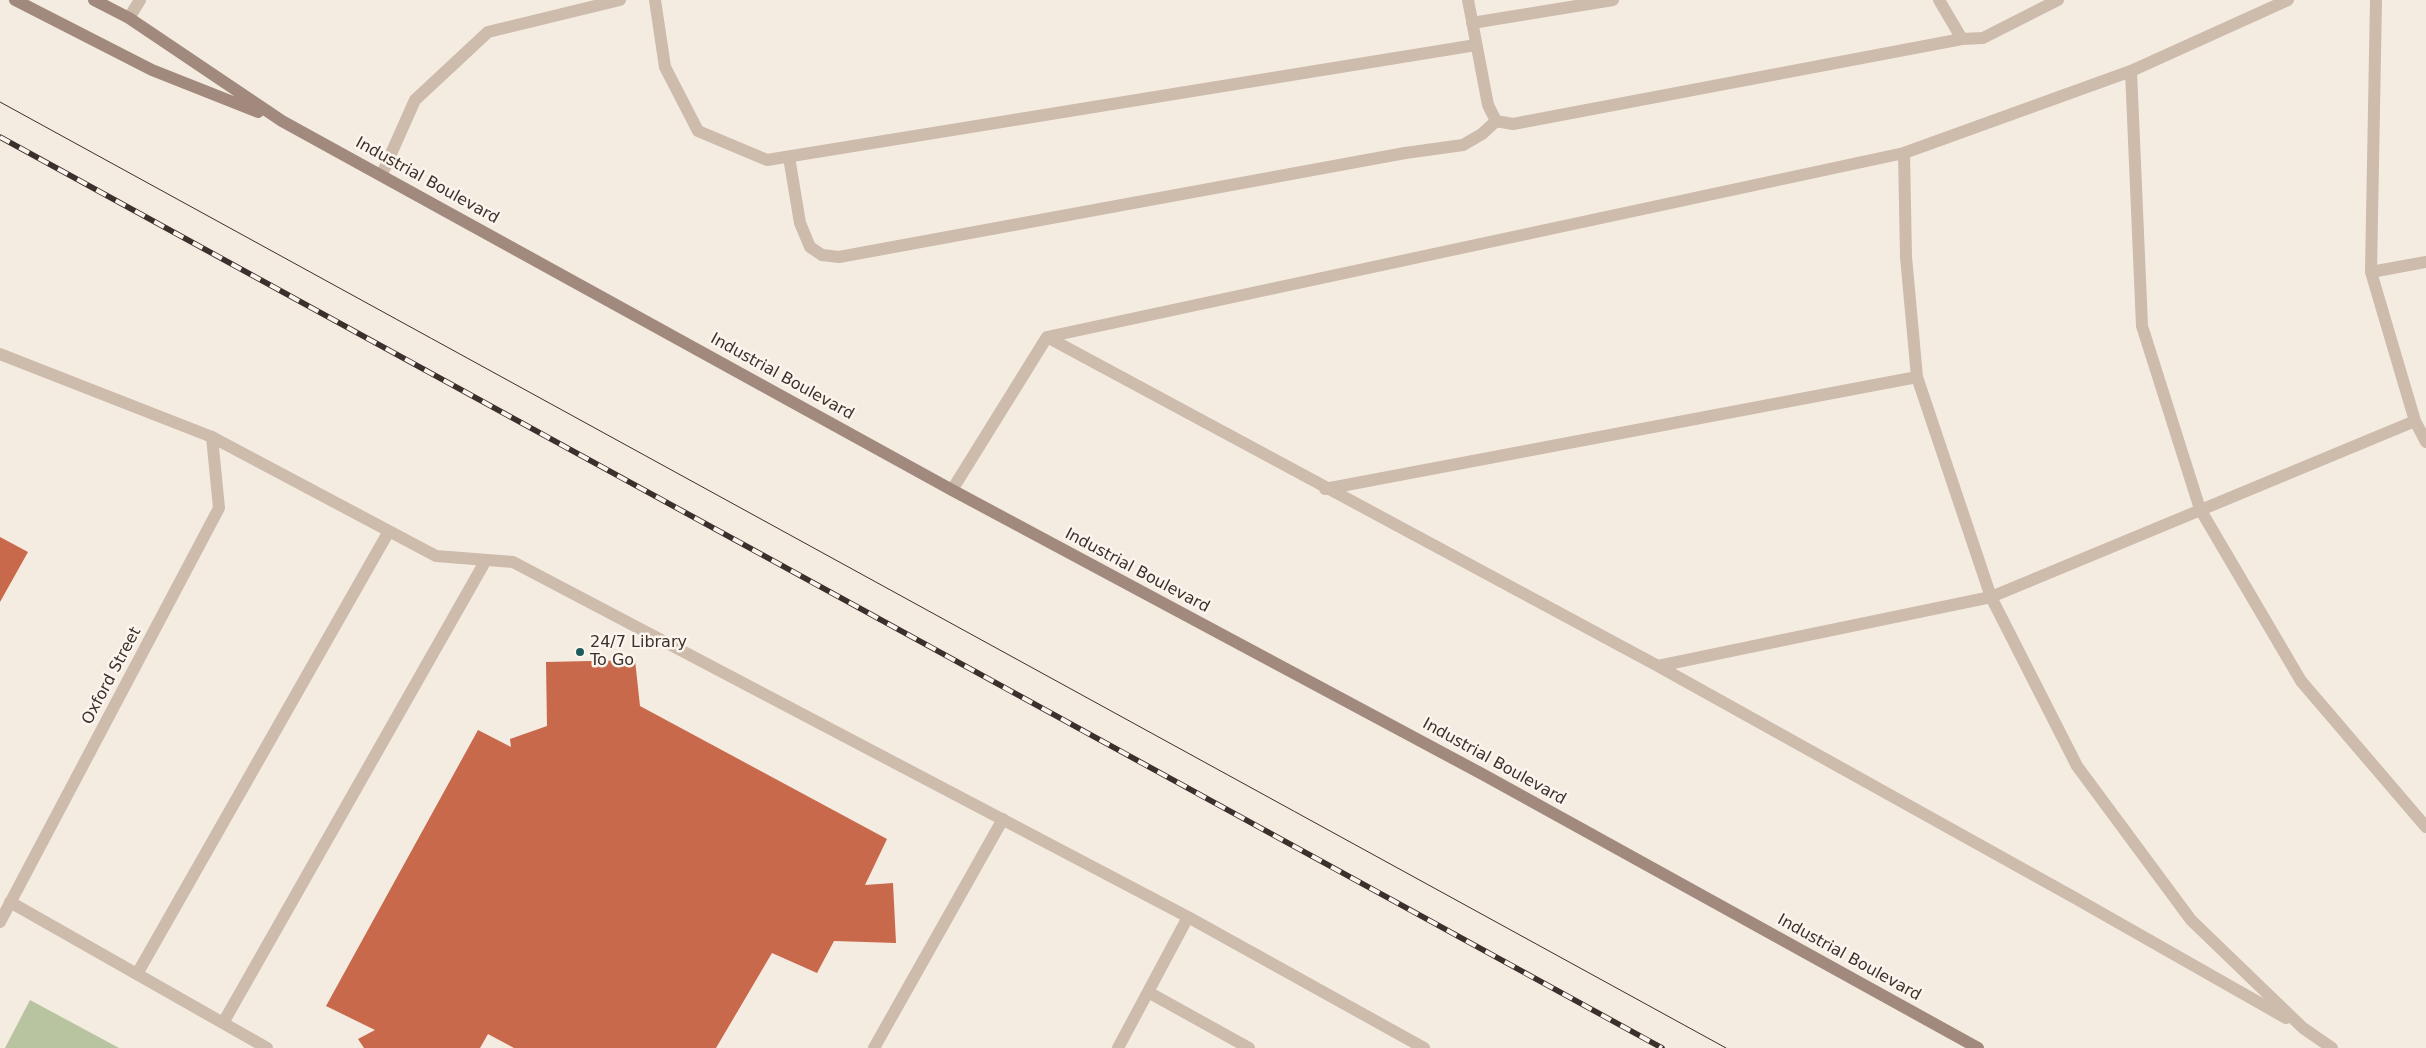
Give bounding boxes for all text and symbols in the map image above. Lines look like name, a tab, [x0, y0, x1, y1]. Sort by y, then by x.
street label: Industrial Boulevard	[352, 134, 502, 228]
street label: Industrial Boulevard	[707, 330, 857, 424]
street label: Industrial Boulevard	[1061, 525, 1213, 617]
street label: Oxford Street	[78, 624, 146, 728]
place label: 24/7 Library To Go	[590, 633, 687, 671]
marker: 24/7 Library To Go	[574, 646, 586, 658]
street label: Industrial Boulevard	[1419, 715, 1569, 809]
street label: Industrial Boulevard	[1774, 911, 1924, 1005]

